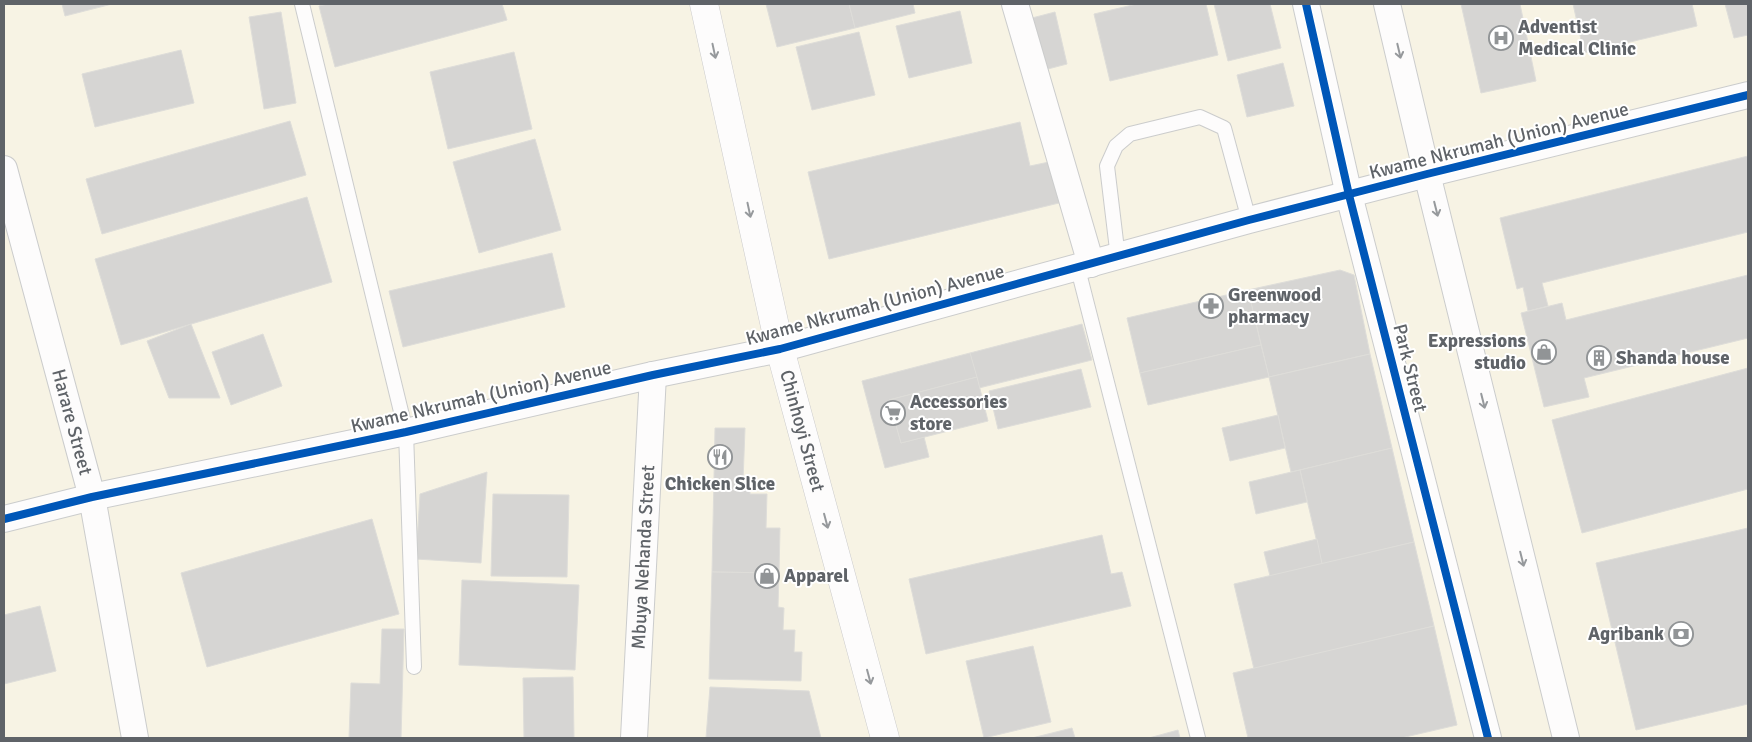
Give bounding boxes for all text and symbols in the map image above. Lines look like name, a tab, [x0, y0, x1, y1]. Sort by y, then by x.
place label: Adventist Medical Clinic	[1518, 15, 1636, 61]
hospital icon: Adventist Medical Clinic	[1488, 25, 1514, 51]
one-way arrow	[710, 43, 719, 59]
one-way arrow	[1395, 43, 1404, 59]
street label: Kwame Nkrumah (Union) Avenue	[1367, 97, 1631, 185]
one-way arrow	[1432, 201, 1441, 217]
one-way arrow	[745, 202, 754, 218]
street label: Kwame Nkrumah (Union) Avenue	[743, 259, 1007, 351]
place label: Greenwood pharmacy	[1228, 283, 1321, 329]
pharmacy icon: Greenwood pharmacy	[1198, 293, 1224, 319]
street label: Park Street	[1387, 321, 1433, 415]
place label: Expressions studio	[1428, 329, 1526, 375]
shop icon: Expressions studio	[1531, 339, 1557, 365]
building icon: Shanda house	[1586, 345, 1612, 371]
place label: Shanda house	[1616, 346, 1730, 370]
street label: Kwame Nkrumah (Union) Avenue	[348, 355, 614, 439]
street label: Harare Street	[46, 366, 98, 478]
street label: Chinhoyi Street	[774, 367, 830, 495]
place label: Accessories store	[910, 390, 1007, 436]
one-way arrow	[1479, 393, 1488, 409]
supermarket icon: Accessories store	[880, 400, 906, 426]
restaurant icon: Chicken Slice	[707, 444, 733, 470]
street label: Mbuya Nehanda Street	[627, 464, 660, 650]
place label: Chicken Slice	[665, 472, 775, 496]
one-way arrow	[822, 512, 832, 528]
one-way arrow	[1518, 550, 1527, 566]
shop icon: Apparel	[754, 563, 780, 589]
place label: Apparel	[784, 564, 849, 588]
bank icon: Agribank	[1668, 621, 1694, 647]
place label: Agribank	[1588, 622, 1664, 646]
one-way arrow	[864, 669, 874, 685]

